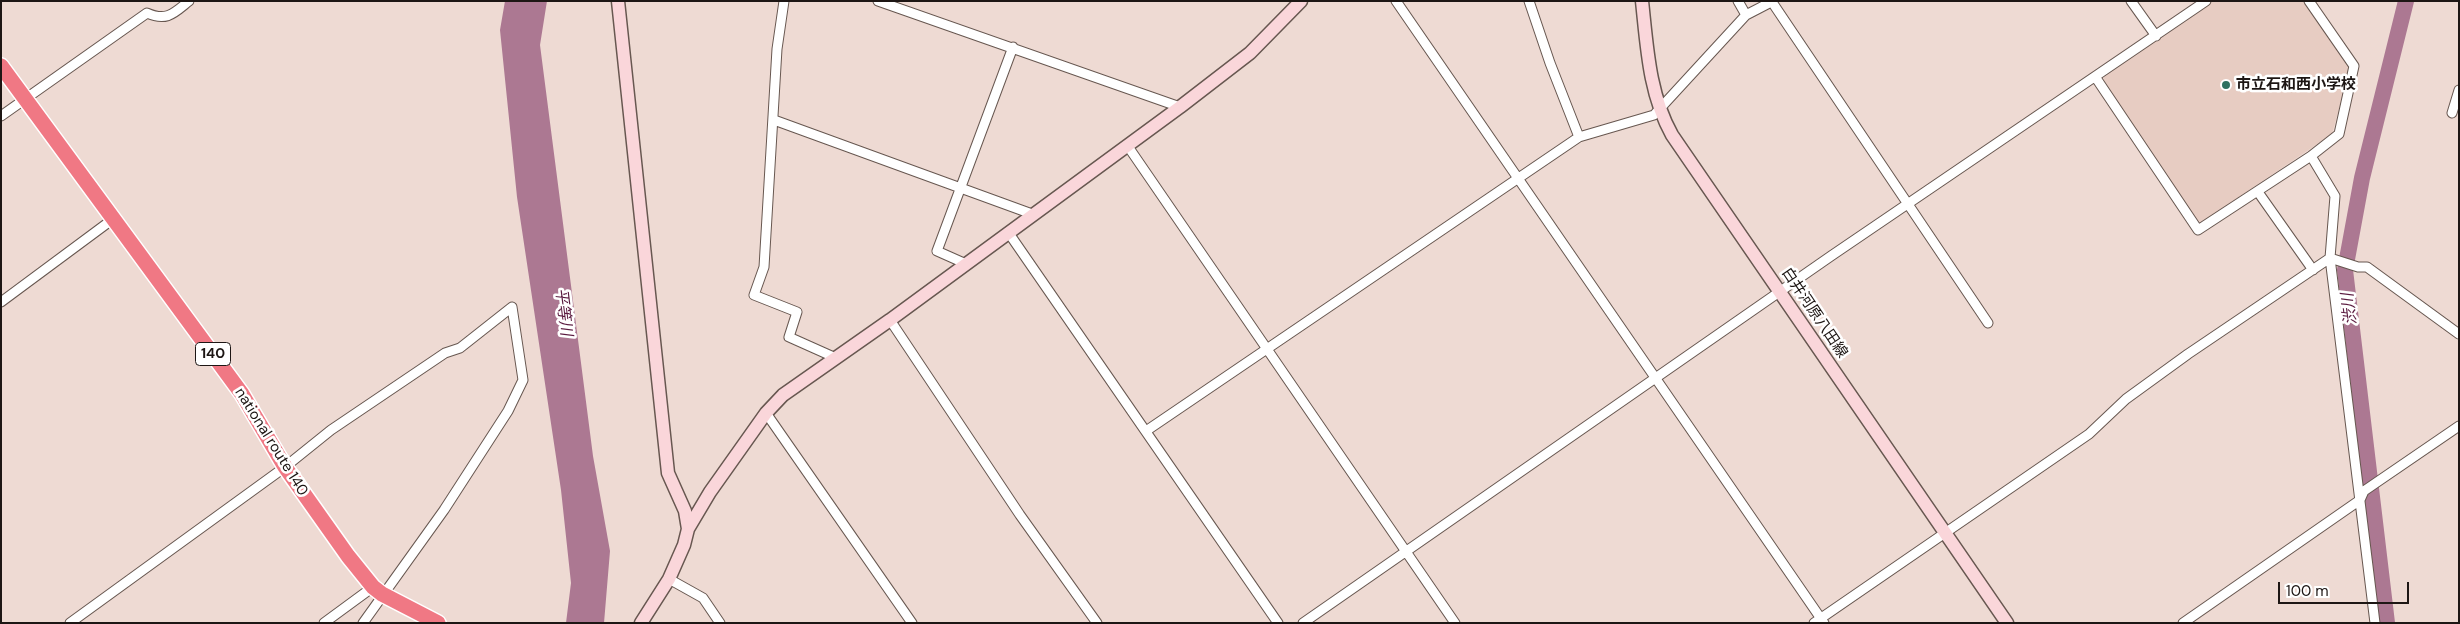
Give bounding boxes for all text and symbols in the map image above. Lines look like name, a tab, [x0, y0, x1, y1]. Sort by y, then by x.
place label: 市立石和西小学校	[2236, 76, 2356, 94]
marker: 市立石和西小学校	[2220, 79, 2232, 91]
street label: 白井河原八田線	[1777, 264, 1851, 362]
water label: 平等川	[551, 287, 575, 337]
water label: 渋川	[2339, 292, 2361, 326]
road number: 140	[196, 342, 230, 366]
street label: national route 140	[231, 385, 311, 499]
scale bar	[2280, 572, 2411, 604]
text: 100 m	[2286, 581, 2329, 601]

